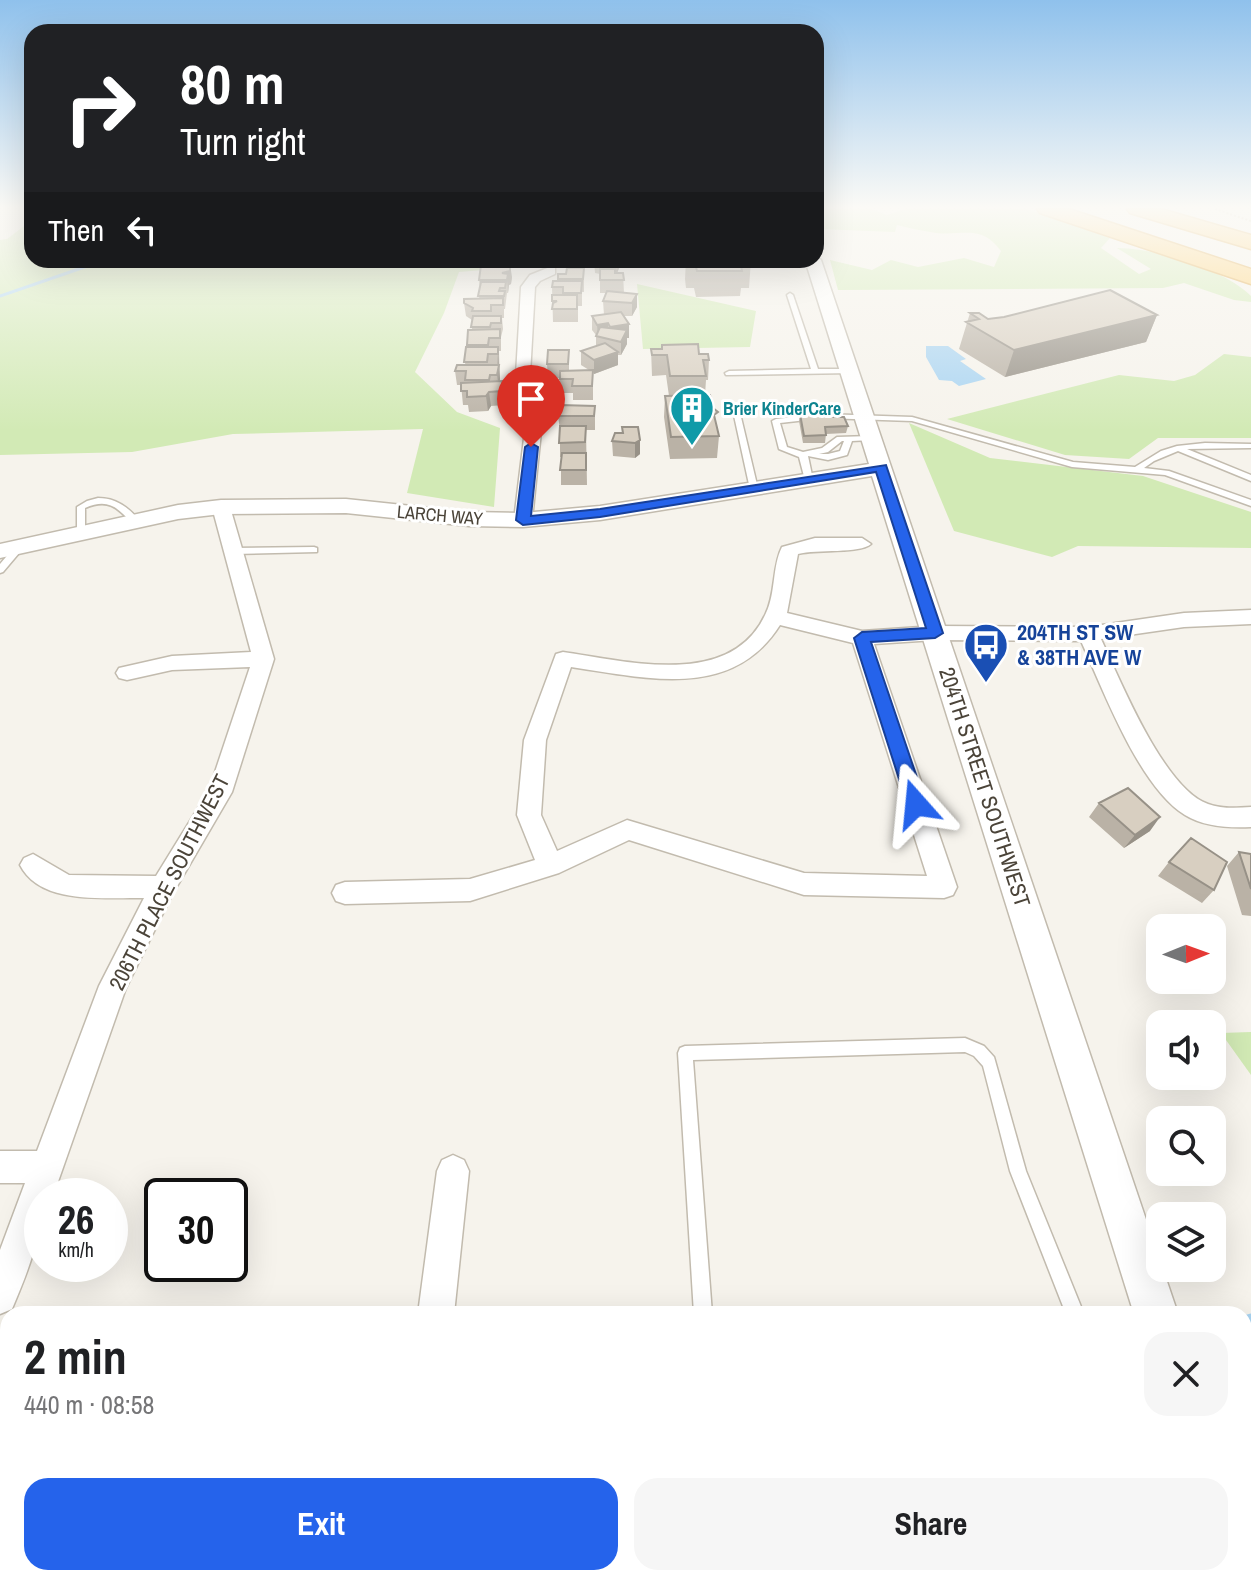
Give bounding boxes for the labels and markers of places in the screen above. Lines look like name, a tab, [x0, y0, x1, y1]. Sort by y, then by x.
pin	[497, 365, 565, 447]
building icon: Brier KinderCare	[668, 384, 716, 447]
place label: Brier KinderCare	[723, 396, 841, 421]
place label: 204TH ST SW & 38TH AVE W	[1017, 617, 1141, 672]
bus stop icon: 204TH ST SW & 38TH AVE W	[962, 621, 1010, 684]

